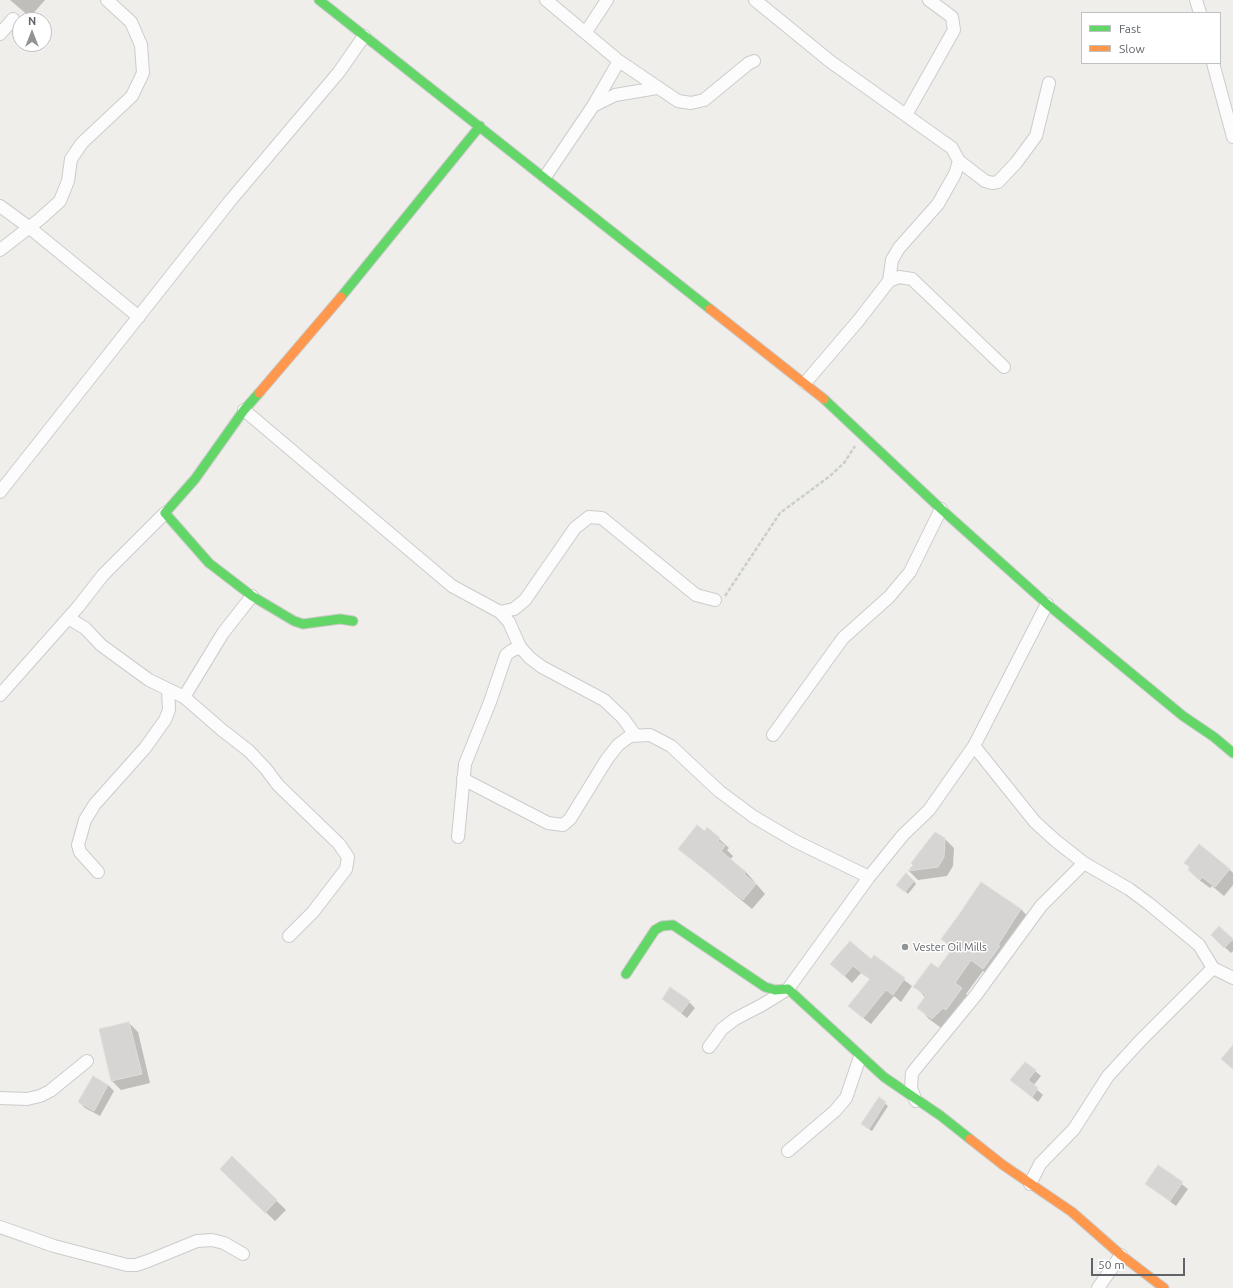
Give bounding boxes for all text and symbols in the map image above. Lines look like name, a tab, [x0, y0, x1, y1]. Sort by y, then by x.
north arrow	[12, 12, 52, 52]
legend	[1081, 12, 1221, 64]
text: N	[28, 15, 36, 27]
text: Fast	[1119, 22, 1141, 35]
text: Slow	[1119, 42, 1145, 55]
place label: Vester Oil Mills	[913, 940, 987, 954]
marker: Vester Oil Mills	[900, 942, 910, 952]
scale bar	[1093, 1250, 1187, 1276]
text: 50 m	[1098, 1258, 1125, 1271]

